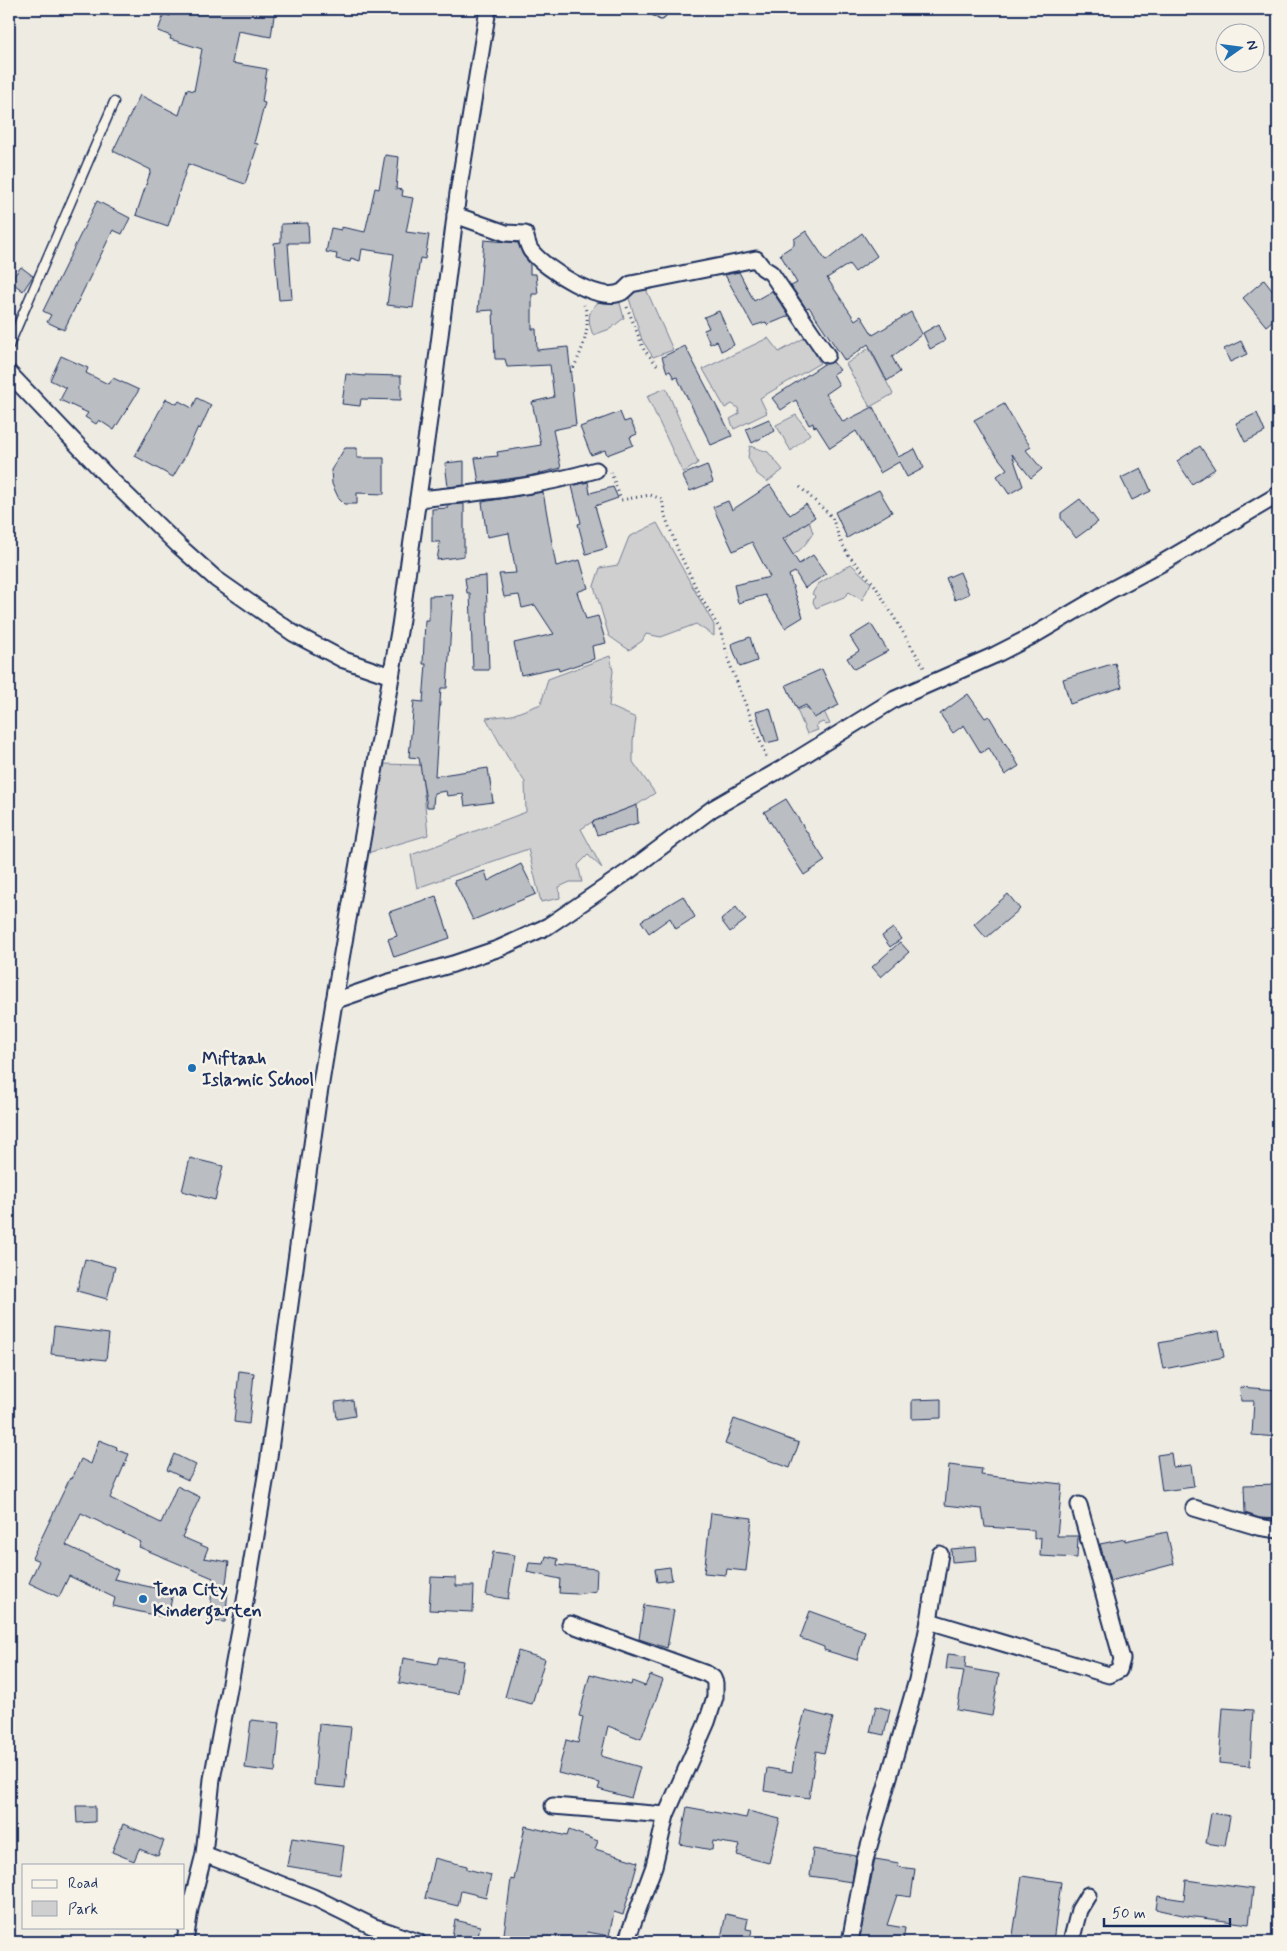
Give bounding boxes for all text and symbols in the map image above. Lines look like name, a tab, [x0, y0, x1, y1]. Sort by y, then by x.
north arrow	[1214, 22, 1264, 72]
text: N	[1242, 38, 1262, 52]
place label: Miftaah Islamic School	[202, 1047, 314, 1092]
marker: Miftaah Islamic School	[186, 1062, 198, 1074]
place label: Tena City Kindergarten	[153, 1578, 262, 1625]
marker: Tena City Kindergarten	[137, 1593, 149, 1605]
legend	[22, 1864, 185, 1928]
text: Road	[68, 1874, 98, 1894]
scale bar	[1104, 1896, 1231, 1928]
text: Park	[68, 1900, 98, 1920]
text: 50 m	[1112, 1904, 1146, 1924]

